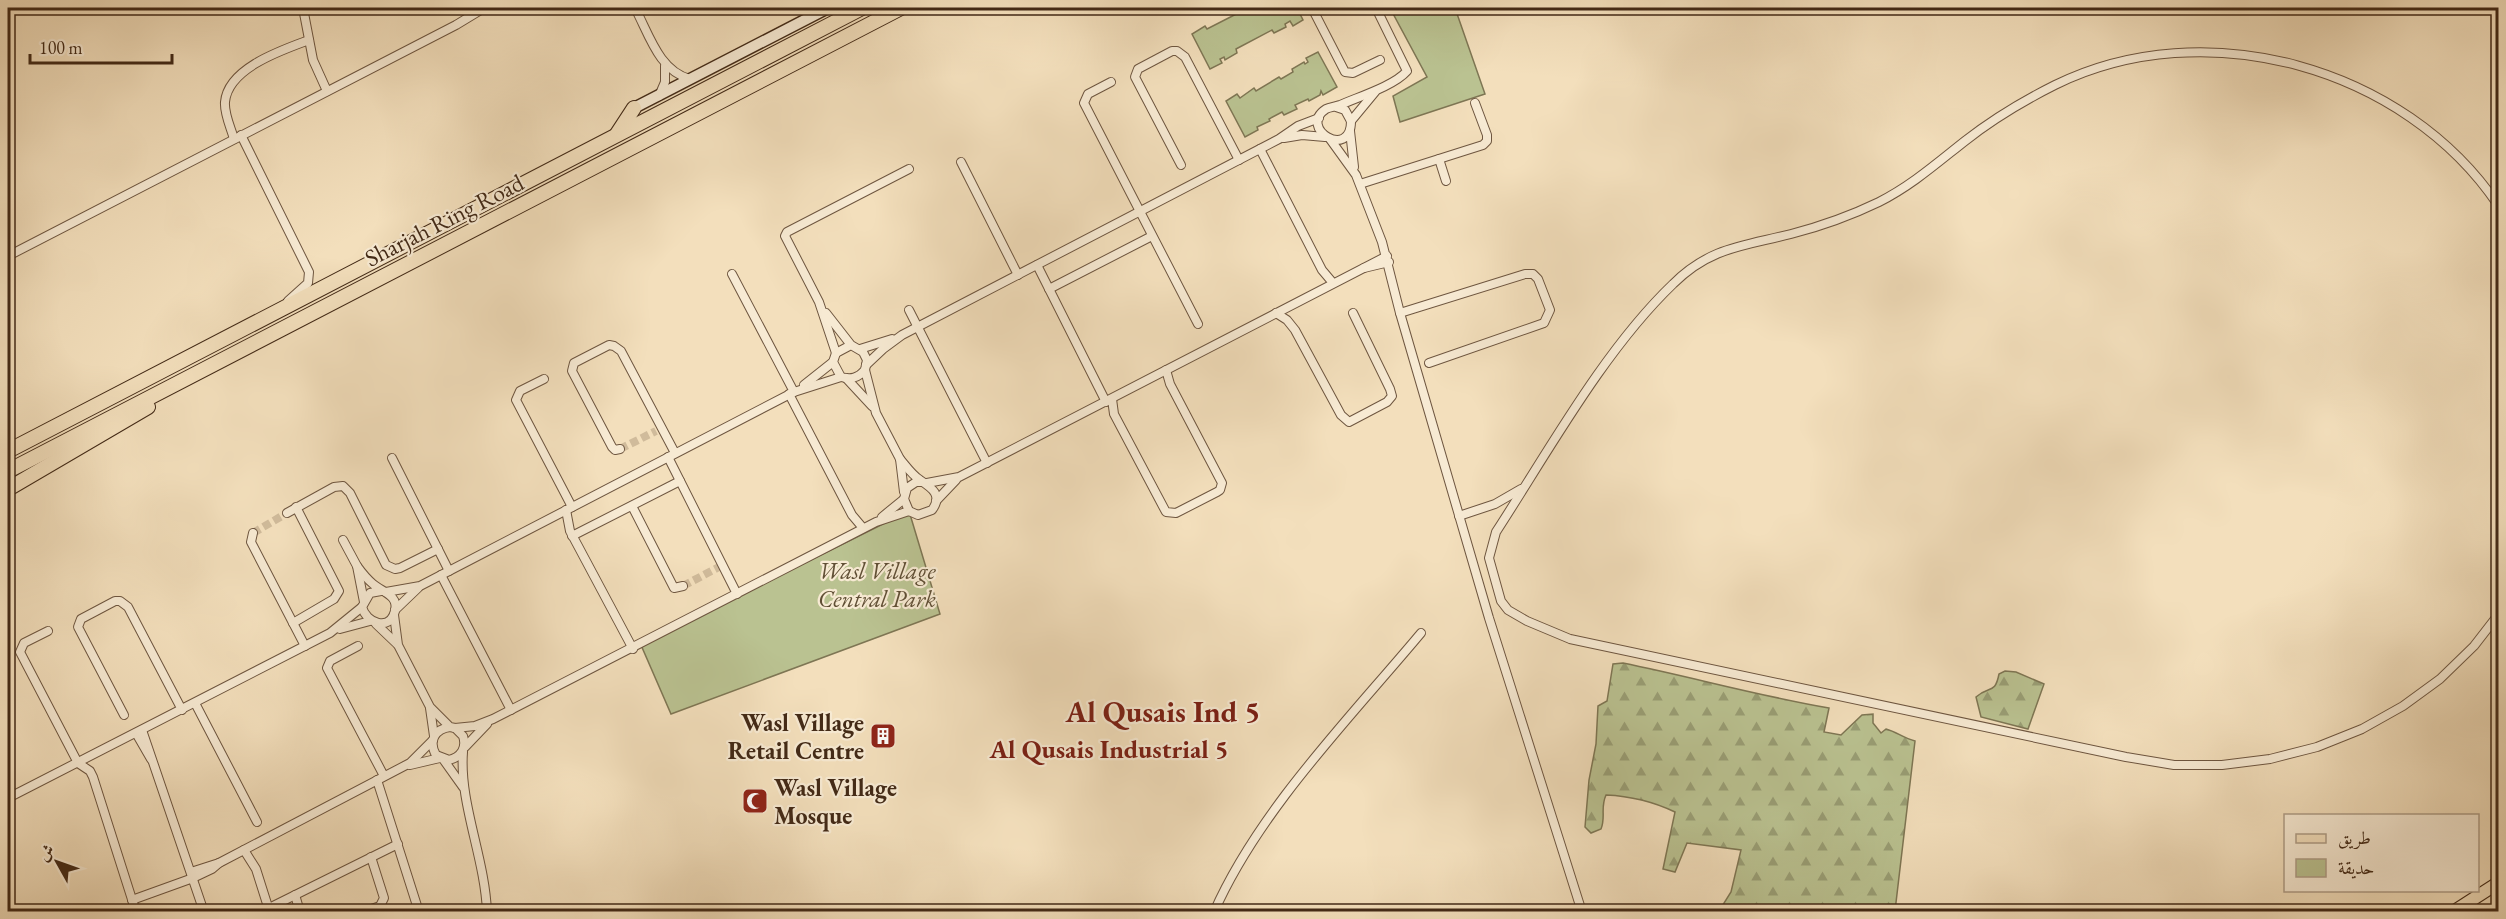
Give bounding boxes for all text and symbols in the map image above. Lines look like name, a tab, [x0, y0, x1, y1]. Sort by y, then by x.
scale bar	[30, 27, 172, 65]
text: 100 m	[39, 36, 83, 59]
street label: Sharjah Ring Road	[359, 166, 529, 273]
park label: Wasl Village Central Park	[818, 555, 937, 614]
district label: Al Qusais Ind 5	[1065, 692, 1260, 731]
place label: Wasl Village Retail Centre	[728, 707, 864, 766]
building icon: Wasl Village Retail Centre	[868, 721, 898, 751]
district label: Al Qusais Industrial 5	[988, 732, 1229, 766]
place label: Wasl Village Mosque	[774, 772, 897, 832]
mosque icon: Wasl Village Mosque	[740, 786, 770, 816]
legend	[2284, 814, 2479, 892]
text: طريق	[2338, 826, 2371, 850]
north arrow	[27, 832, 87, 892]
text: ش	[33, 840, 59, 866]
text: حديقة	[2338, 856, 2374, 879]

